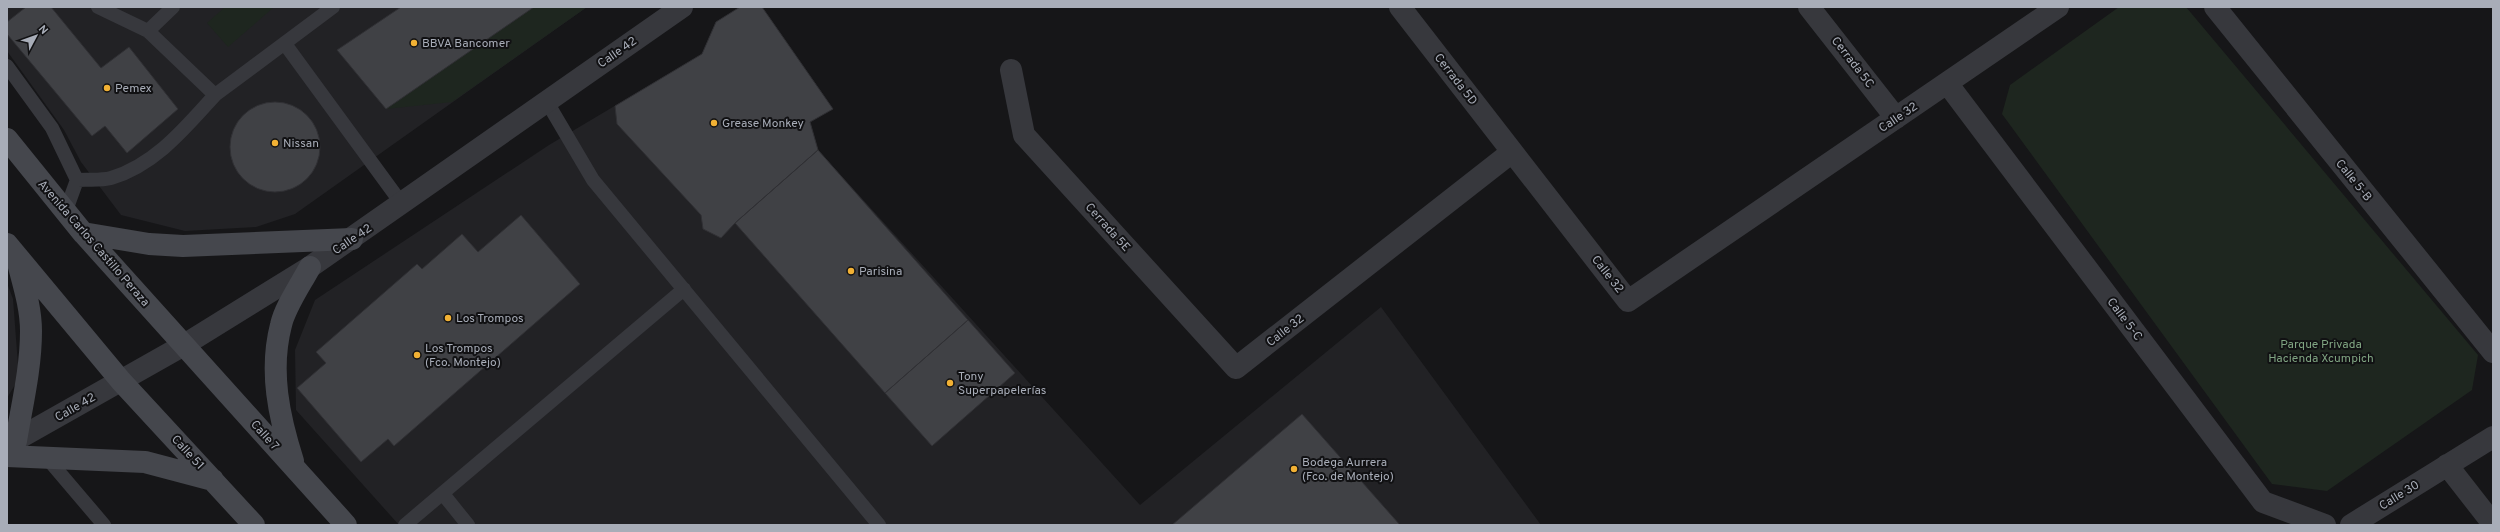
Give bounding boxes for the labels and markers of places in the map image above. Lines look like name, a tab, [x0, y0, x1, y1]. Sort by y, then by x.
place label: BBVA Bancomer	[422, 36, 510, 52]
marker: BBVA Bancomer	[409, 38, 419, 48]
place label: Pemex	[115, 81, 152, 97]
marker: Pemex	[102, 83, 112, 93]
place label: Grease Monkey	[722, 116, 804, 132]
marker: Grease Monkey	[709, 118, 719, 128]
place label: Nissan	[283, 136, 319, 152]
marker: Nissan	[270, 138, 280, 148]
place label: Parisina	[859, 264, 902, 280]
marker: Parisina	[846, 266, 856, 276]
place label: Los Trompos	[456, 311, 524, 327]
marker: Los Trompos	[443, 313, 453, 323]
place label: Los Trompos (Fco. Montejo)	[425, 341, 501, 371]
marker: Los Trompos (Fco. Montejo)	[412, 350, 422, 360]
place label: Tony Superpapelerías	[958, 369, 1046, 399]
marker: Tony Superpapelerías	[945, 378, 955, 388]
place label: Bodega Aurrera (Fco. de Montejo)	[1302, 455, 1394, 485]
marker: Bodega Aurrera (Fco. de Montejo)	[1289, 464, 1299, 474]

